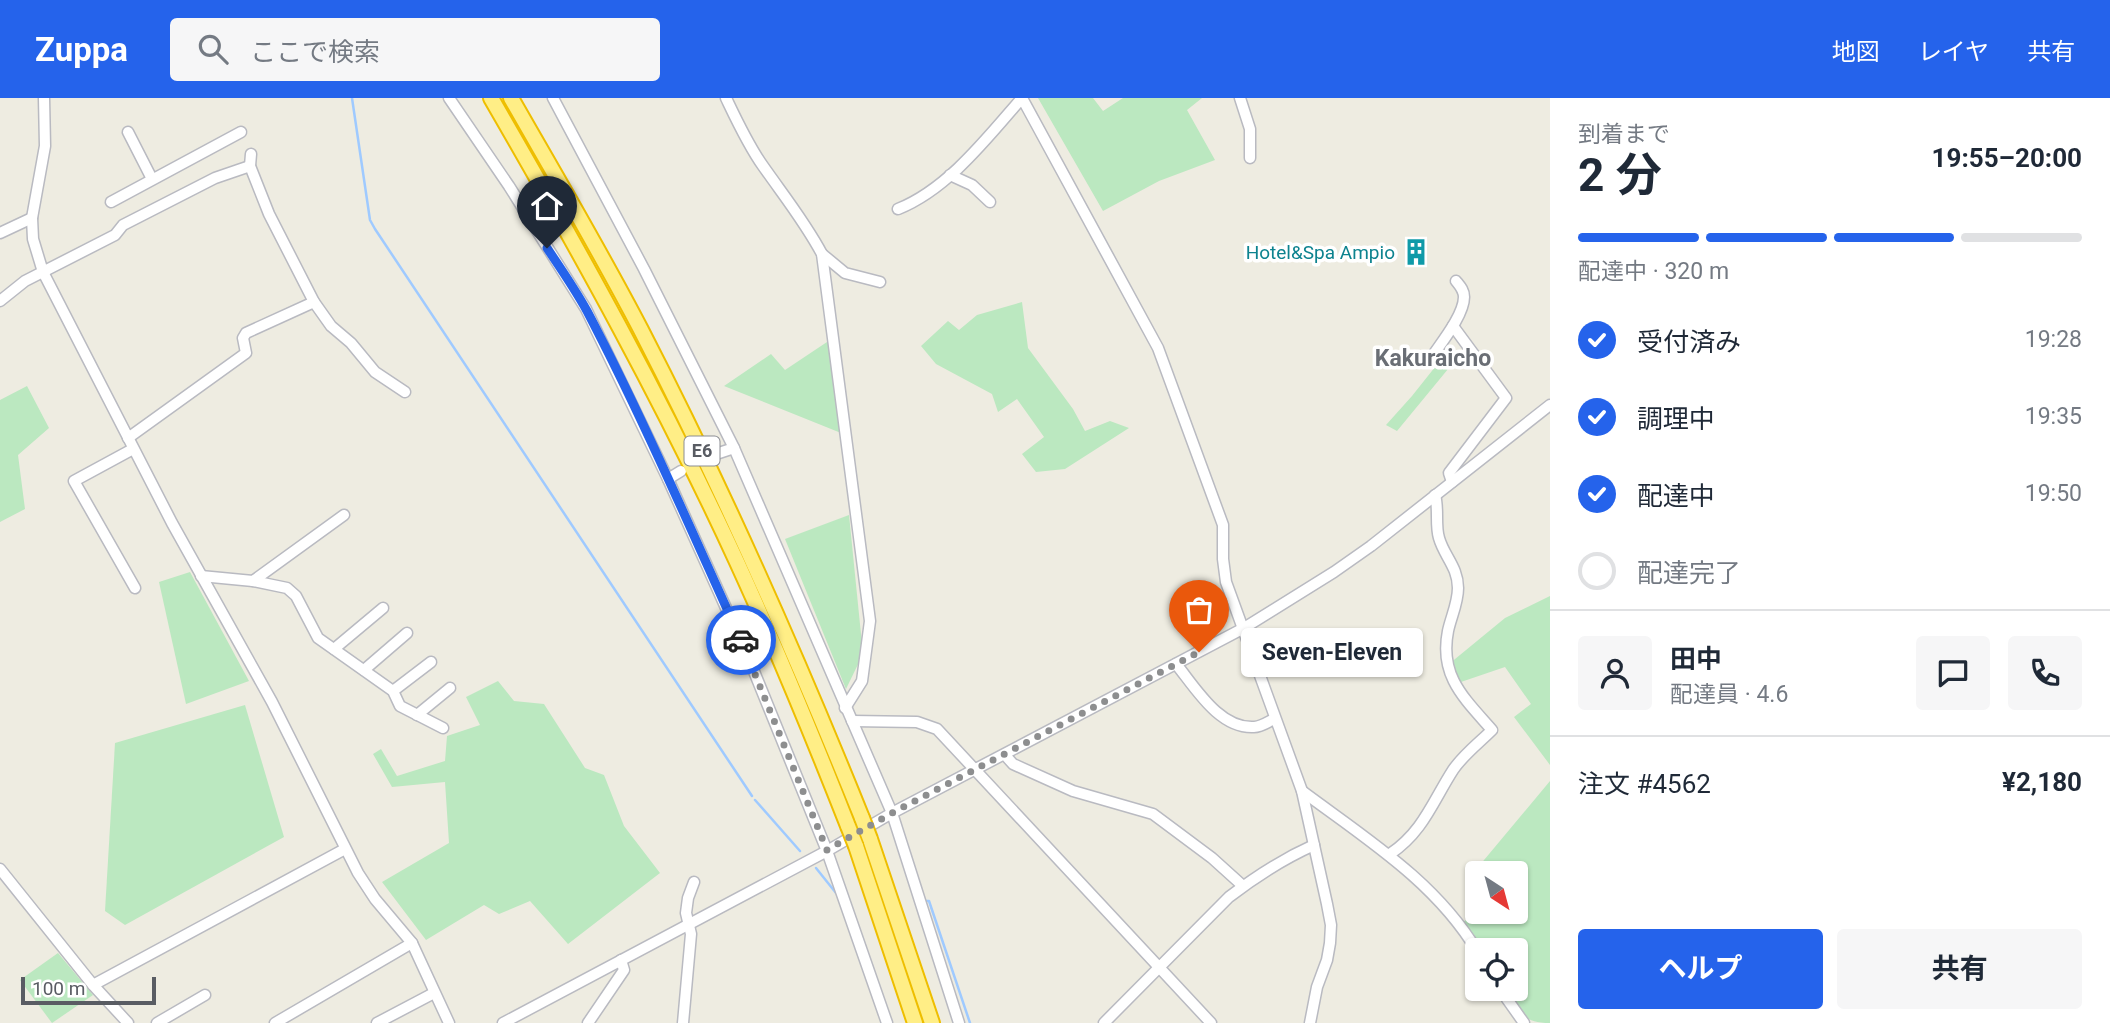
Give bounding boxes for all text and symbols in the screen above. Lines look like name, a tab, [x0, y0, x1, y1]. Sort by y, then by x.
search box	[170, 18, 660, 81]
text: Zuppa	[35, 30, 128, 69]
icon: search	[194, 30, 232, 68]
text: ここで検索	[250, 37, 380, 67]
text: 地図	[1832, 38, 1880, 66]
text: レイヤ	[1918, 38, 1989, 66]
text: 共有	[2027, 38, 2075, 66]
text: 到着まで	[1578, 121, 1670, 148]
text: 19:55–20:00	[1932, 143, 2082, 173]
text: 2 分	[1578, 148, 1662, 202]
pin	[517, 176, 577, 248]
icon: home	[528, 187, 566, 225]
building icon: Hotel&Spa Ampio	[1401, 237, 1431, 267]
place label: Hotel&Spa Ampio	[1246, 241, 1395, 264]
text: 配達中 · 320 m	[1578, 258, 1729, 285]
icon: check	[1578, 321, 1616, 359]
text: 19:28	[2025, 326, 2082, 353]
text: 受付済み	[1637, 327, 1741, 357]
district label: Kakuraicho	[1375, 345, 1491, 372]
icon: check	[1578, 398, 1616, 436]
text: 19:35	[2025, 403, 2082, 430]
text: 調理中	[1637, 404, 1715, 434]
road number: E6	[684, 436, 720, 466]
icon: check	[1578, 475, 1616, 513]
text: 19:50	[2025, 480, 2082, 507]
text: 配達中	[1637, 481, 1715, 511]
text: 配達完了	[1637, 558, 1741, 588]
pin	[1169, 580, 1229, 652]
icon: bag	[1180, 591, 1218, 629]
courier	[706, 605, 776, 675]
icon: car	[722, 621, 760, 659]
callout: Seven-Eleven	[1241, 628, 1423, 676]
button: person	[1578, 636, 1652, 710]
button: chat	[1916, 636, 1990, 710]
button: phone	[2008, 636, 2082, 710]
text: Seven-Eleven	[1262, 639, 1402, 666]
text: 田中	[1670, 644, 1722, 674]
text: 配達員 · 4.6	[1670, 681, 1788, 708]
text: ¥2,180	[2002, 767, 2082, 797]
text: 注文 #4562	[1578, 769, 1711, 799]
north arrow	[1465, 861, 1528, 924]
map controls	[1465, 861, 1528, 1001]
button: ヘルプ	[1578, 929, 1823, 1009]
button: 共有	[1837, 929, 2082, 1009]
button: locate	[1465, 938, 1528, 1001]
scale bar	[21, 974, 156, 1006]
text: 100 m	[32, 977, 85, 1000]

